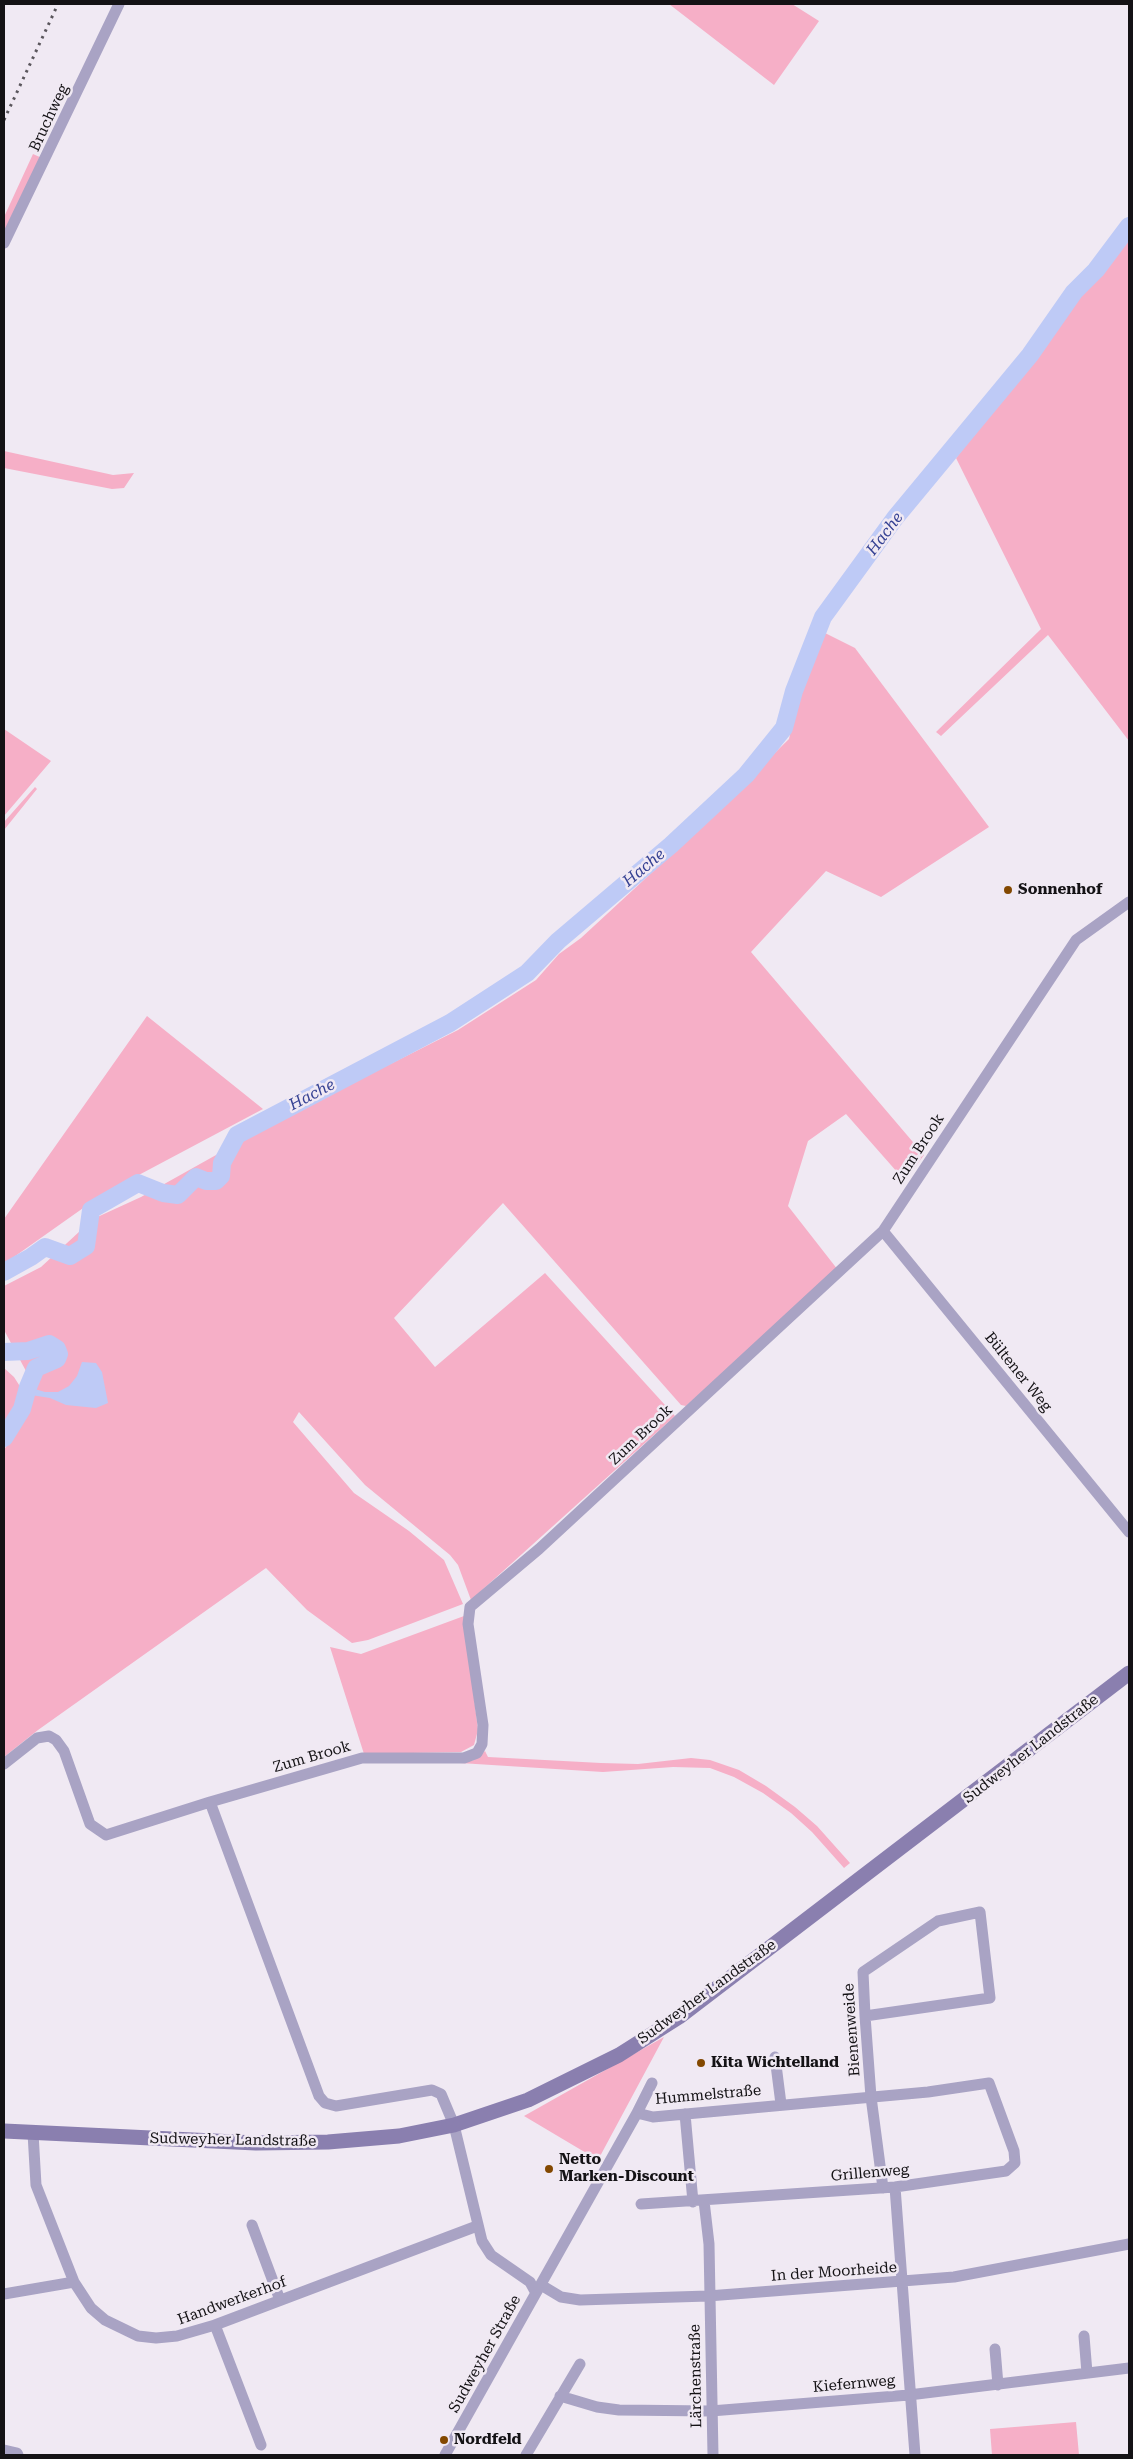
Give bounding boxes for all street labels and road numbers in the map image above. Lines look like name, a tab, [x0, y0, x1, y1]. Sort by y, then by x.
street label: Bruchweg	[26, 81, 72, 155]
street label: Zum Brook	[890, 1110, 948, 1188]
street label: Bültener Weg	[981, 1329, 1055, 1415]
street label: Zum Brook	[606, 1401, 676, 1469]
street label: Sudweyher Landstraße	[960, 1691, 1102, 1807]
street label: Zum Brook	[271, 1737, 353, 1777]
street label: Sudweyher Landstraße	[634, 1936, 780, 2048]
street label: Bienenweide	[840, 1983, 864, 2077]
street label: Hummelstraße	[654, 2081, 762, 2109]
street label: Sudweyher Landstraße	[150, 2130, 316, 2150]
street label: Grillenweg	[830, 2161, 910, 2185]
street label: In der Moorheide	[770, 2259, 898, 2285]
street label: Handwerkerhof	[175, 2273, 289, 2329]
street label: Sudweyher Straße	[445, 2292, 525, 2416]
street label: Lärchenstraße	[686, 2324, 706, 2428]
street label: Kiefernweg	[812, 2371, 896, 2397]

